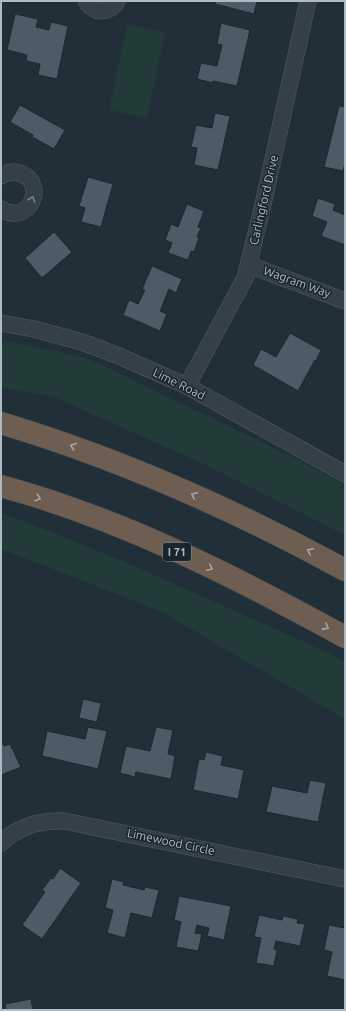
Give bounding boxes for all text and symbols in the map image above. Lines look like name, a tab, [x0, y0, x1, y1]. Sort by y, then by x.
street label: Carlingford Drive	[247, 154, 280, 246]
one-way arrow	[27, 196, 36, 203]
street label: Wagram Way	[262, 263, 333, 300]
street label: Lime Road	[151, 365, 207, 402]
one-way arrow	[70, 442, 77, 451]
one-way arrow	[190, 491, 197, 499]
one-way arrow	[35, 493, 42, 501]
road number: I 71	[163, 543, 191, 561]
one-way arrow	[307, 549, 315, 556]
one-way arrow	[206, 563, 214, 571]
one-way arrow	[322, 622, 329, 629]
street label: Limewood Circle	[126, 826, 216, 857]

